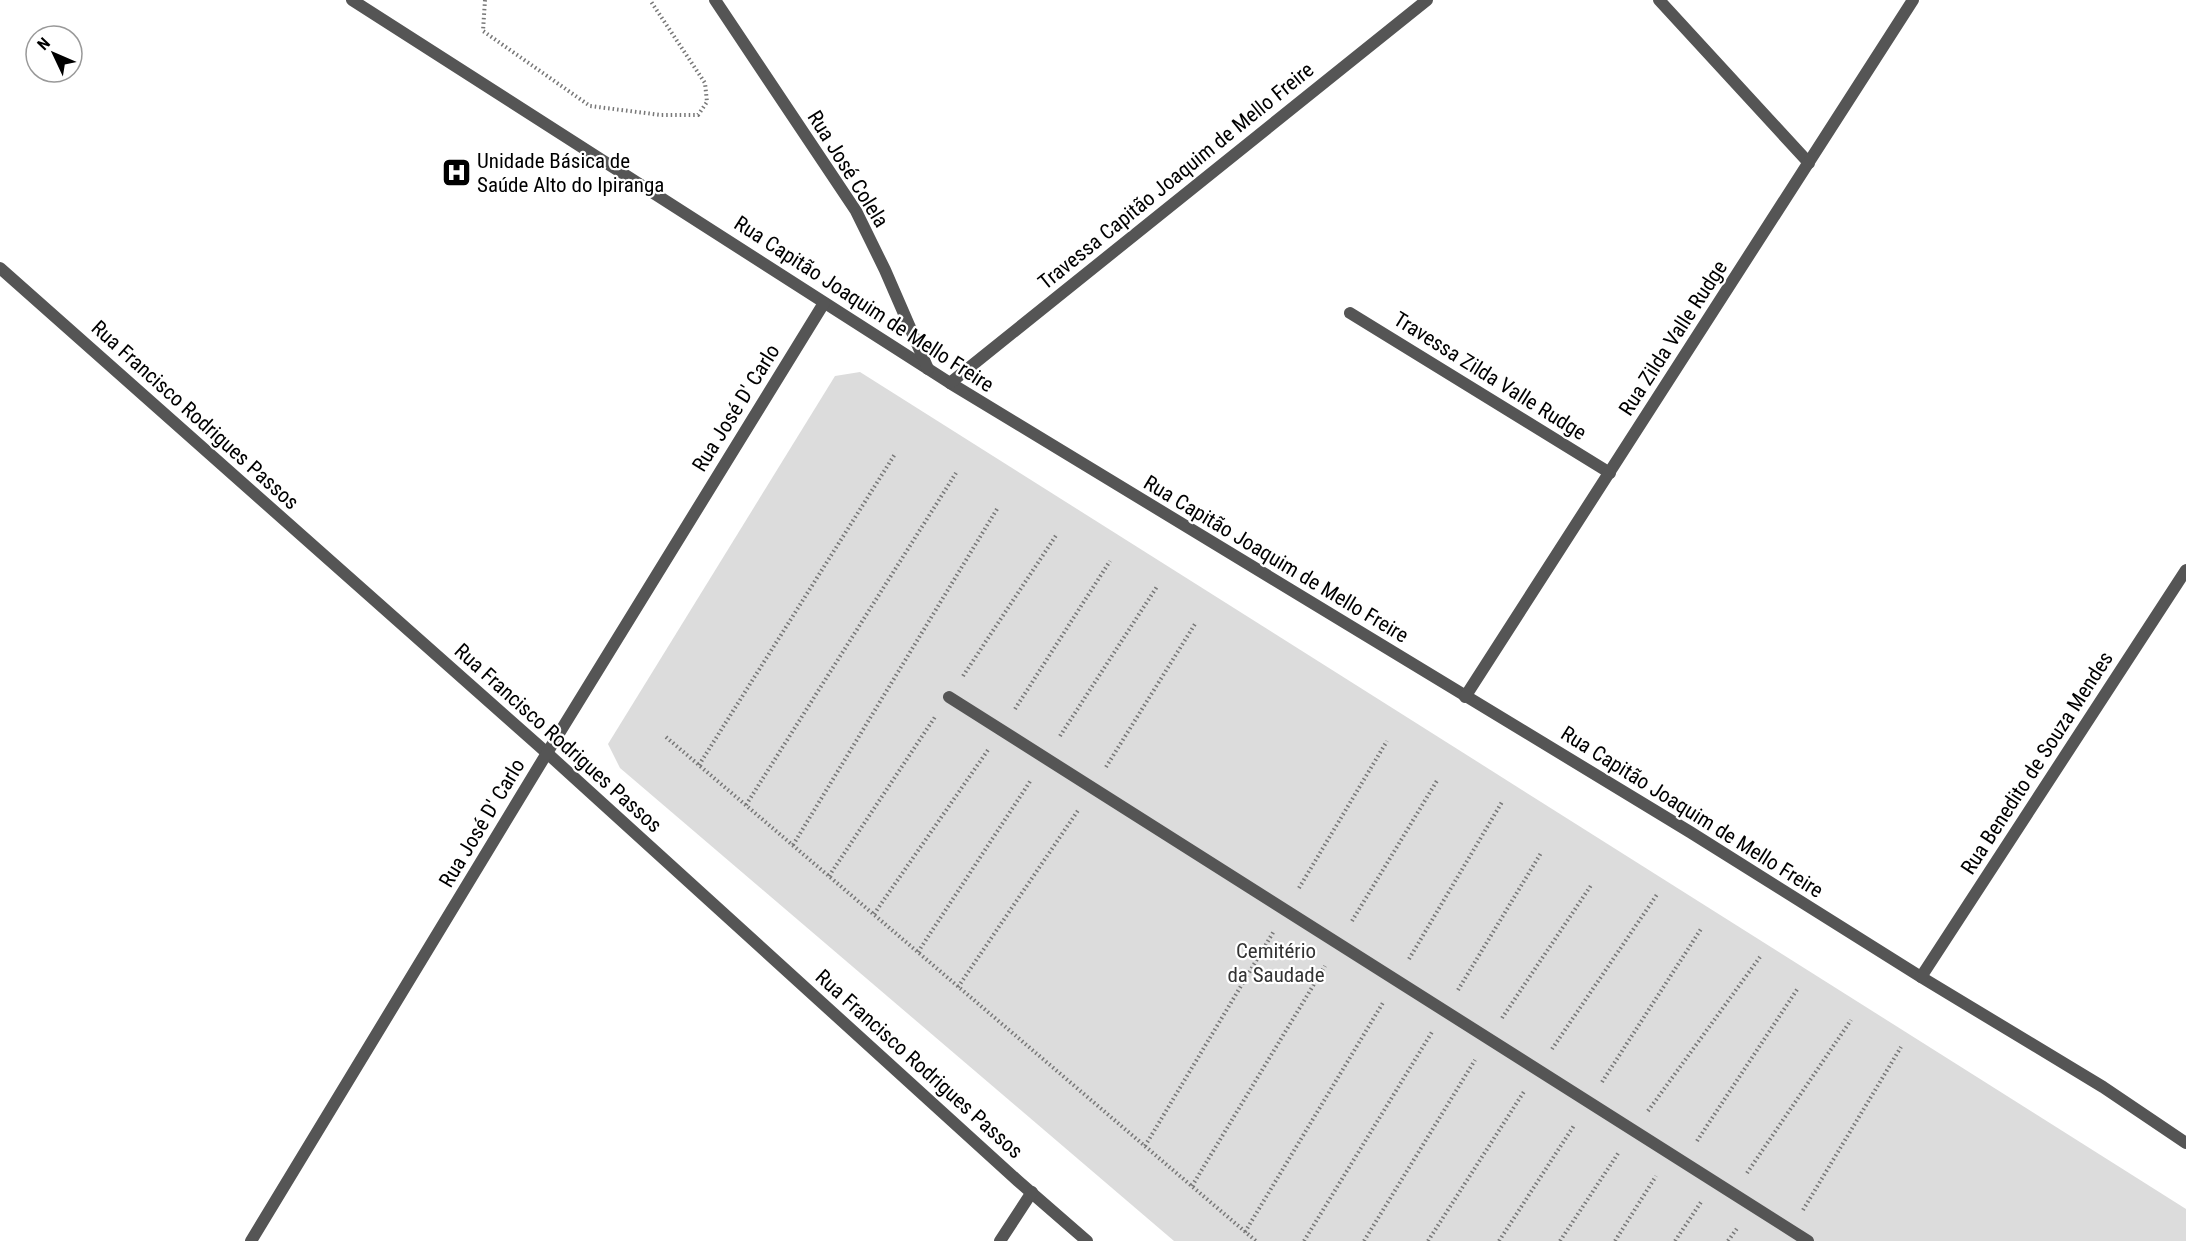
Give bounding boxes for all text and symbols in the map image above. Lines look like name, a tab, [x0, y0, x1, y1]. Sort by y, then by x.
north arrow	[24, 24, 84, 84]
text: N	[33, 34, 54, 54]
street label: Travessa Capitão Joaquim de Mello Freire	[1034, 57, 1318, 294]
street label: Rua José Colela	[803, 106, 893, 232]
place label: Unidade Básica de Saúde Alto do Ipiranga	[477, 149, 664, 197]
hospital icon: Unidade Básica de Saúde Alto do Ipiranga	[440, 157, 472, 189]
street label: Rua Capitão Joaquim de Mello Freire	[730, 211, 998, 397]
street label: Rua Zilda Valle Rudge	[1614, 256, 1732, 420]
street label: Travessa Zilda Valle Rudge	[1389, 307, 1591, 445]
street label: Rua Francisco Rodrigues Passos	[87, 316, 303, 514]
street label: Rua José D' Carlo	[687, 340, 785, 476]
street label: Rua Capitão Joaquim de Mello Freire	[1139, 470, 1413, 648]
street label: Rua Francisco Rodrigues Passos	[450, 639, 666, 837]
street label: Rua Benedito de Souza Mendes	[1956, 647, 2118, 879]
street label: Rua Capitão Joaquim de Mello Freire	[1557, 721, 1828, 903]
street label: Rua José D' Carlo	[434, 755, 530, 891]
park label: Cemitério da Saudade	[1227, 939, 1325, 987]
street label: Rua Francisco Rodrigues Passos	[811, 965, 1027, 1163]

